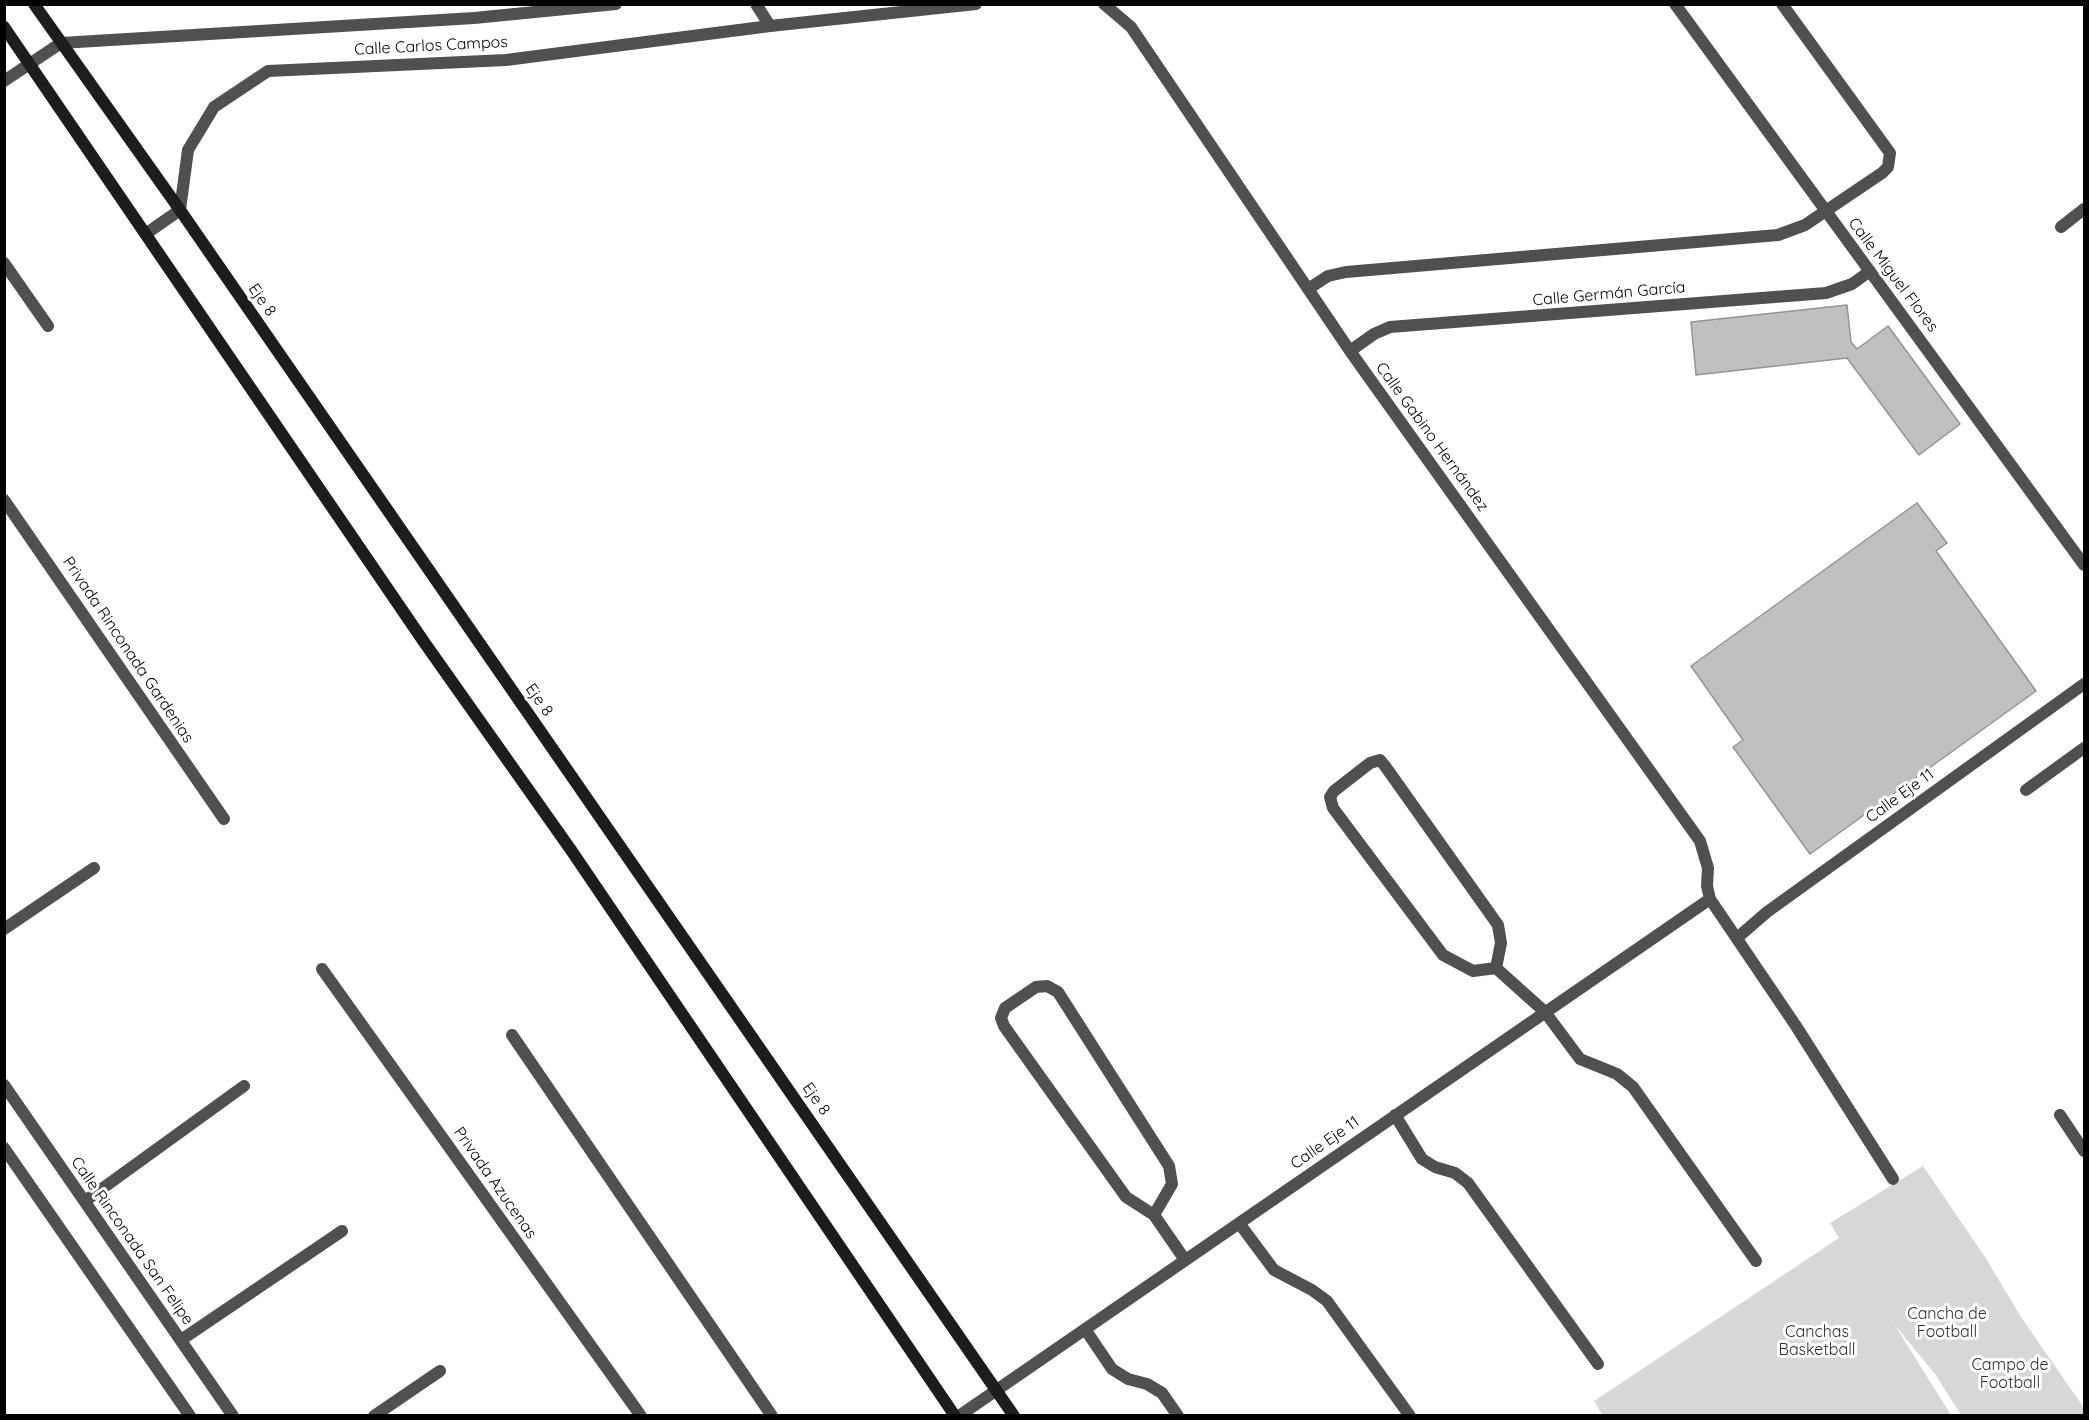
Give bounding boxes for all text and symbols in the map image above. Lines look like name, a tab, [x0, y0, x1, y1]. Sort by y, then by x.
street label: Calle Carlos Campos	[354, 32, 508, 60]
street label: Calle Miguel Flores	[1844, 214, 1942, 336]
street label: Calle Germán García	[1532, 278, 1686, 310]
street label: Eje 8	[244, 280, 280, 320]
street label: Calle Gabino Hernández	[1371, 359, 1493, 515]
street label: Privada Rinconada Gardenias	[58, 553, 198, 747]
street label: Eje 8	[521, 680, 557, 720]
street label: Calle Eje 11	[1862, 765, 1938, 827]
street label: Eje 8	[798, 1079, 834, 1119]
street label: Calle Eje 11	[1287, 1112, 1363, 1174]
street label: Privada Azucenas	[449, 1123, 541, 1243]
street label: Calle Rinconada San Felipe	[67, 1153, 197, 1329]
park label: Cancha de Football	[1907, 1304, 1987, 1342]
park label: Canchas Basketball	[1778, 1322, 1856, 1360]
park label: Campo de Football	[1971, 1355, 2049, 1393]

